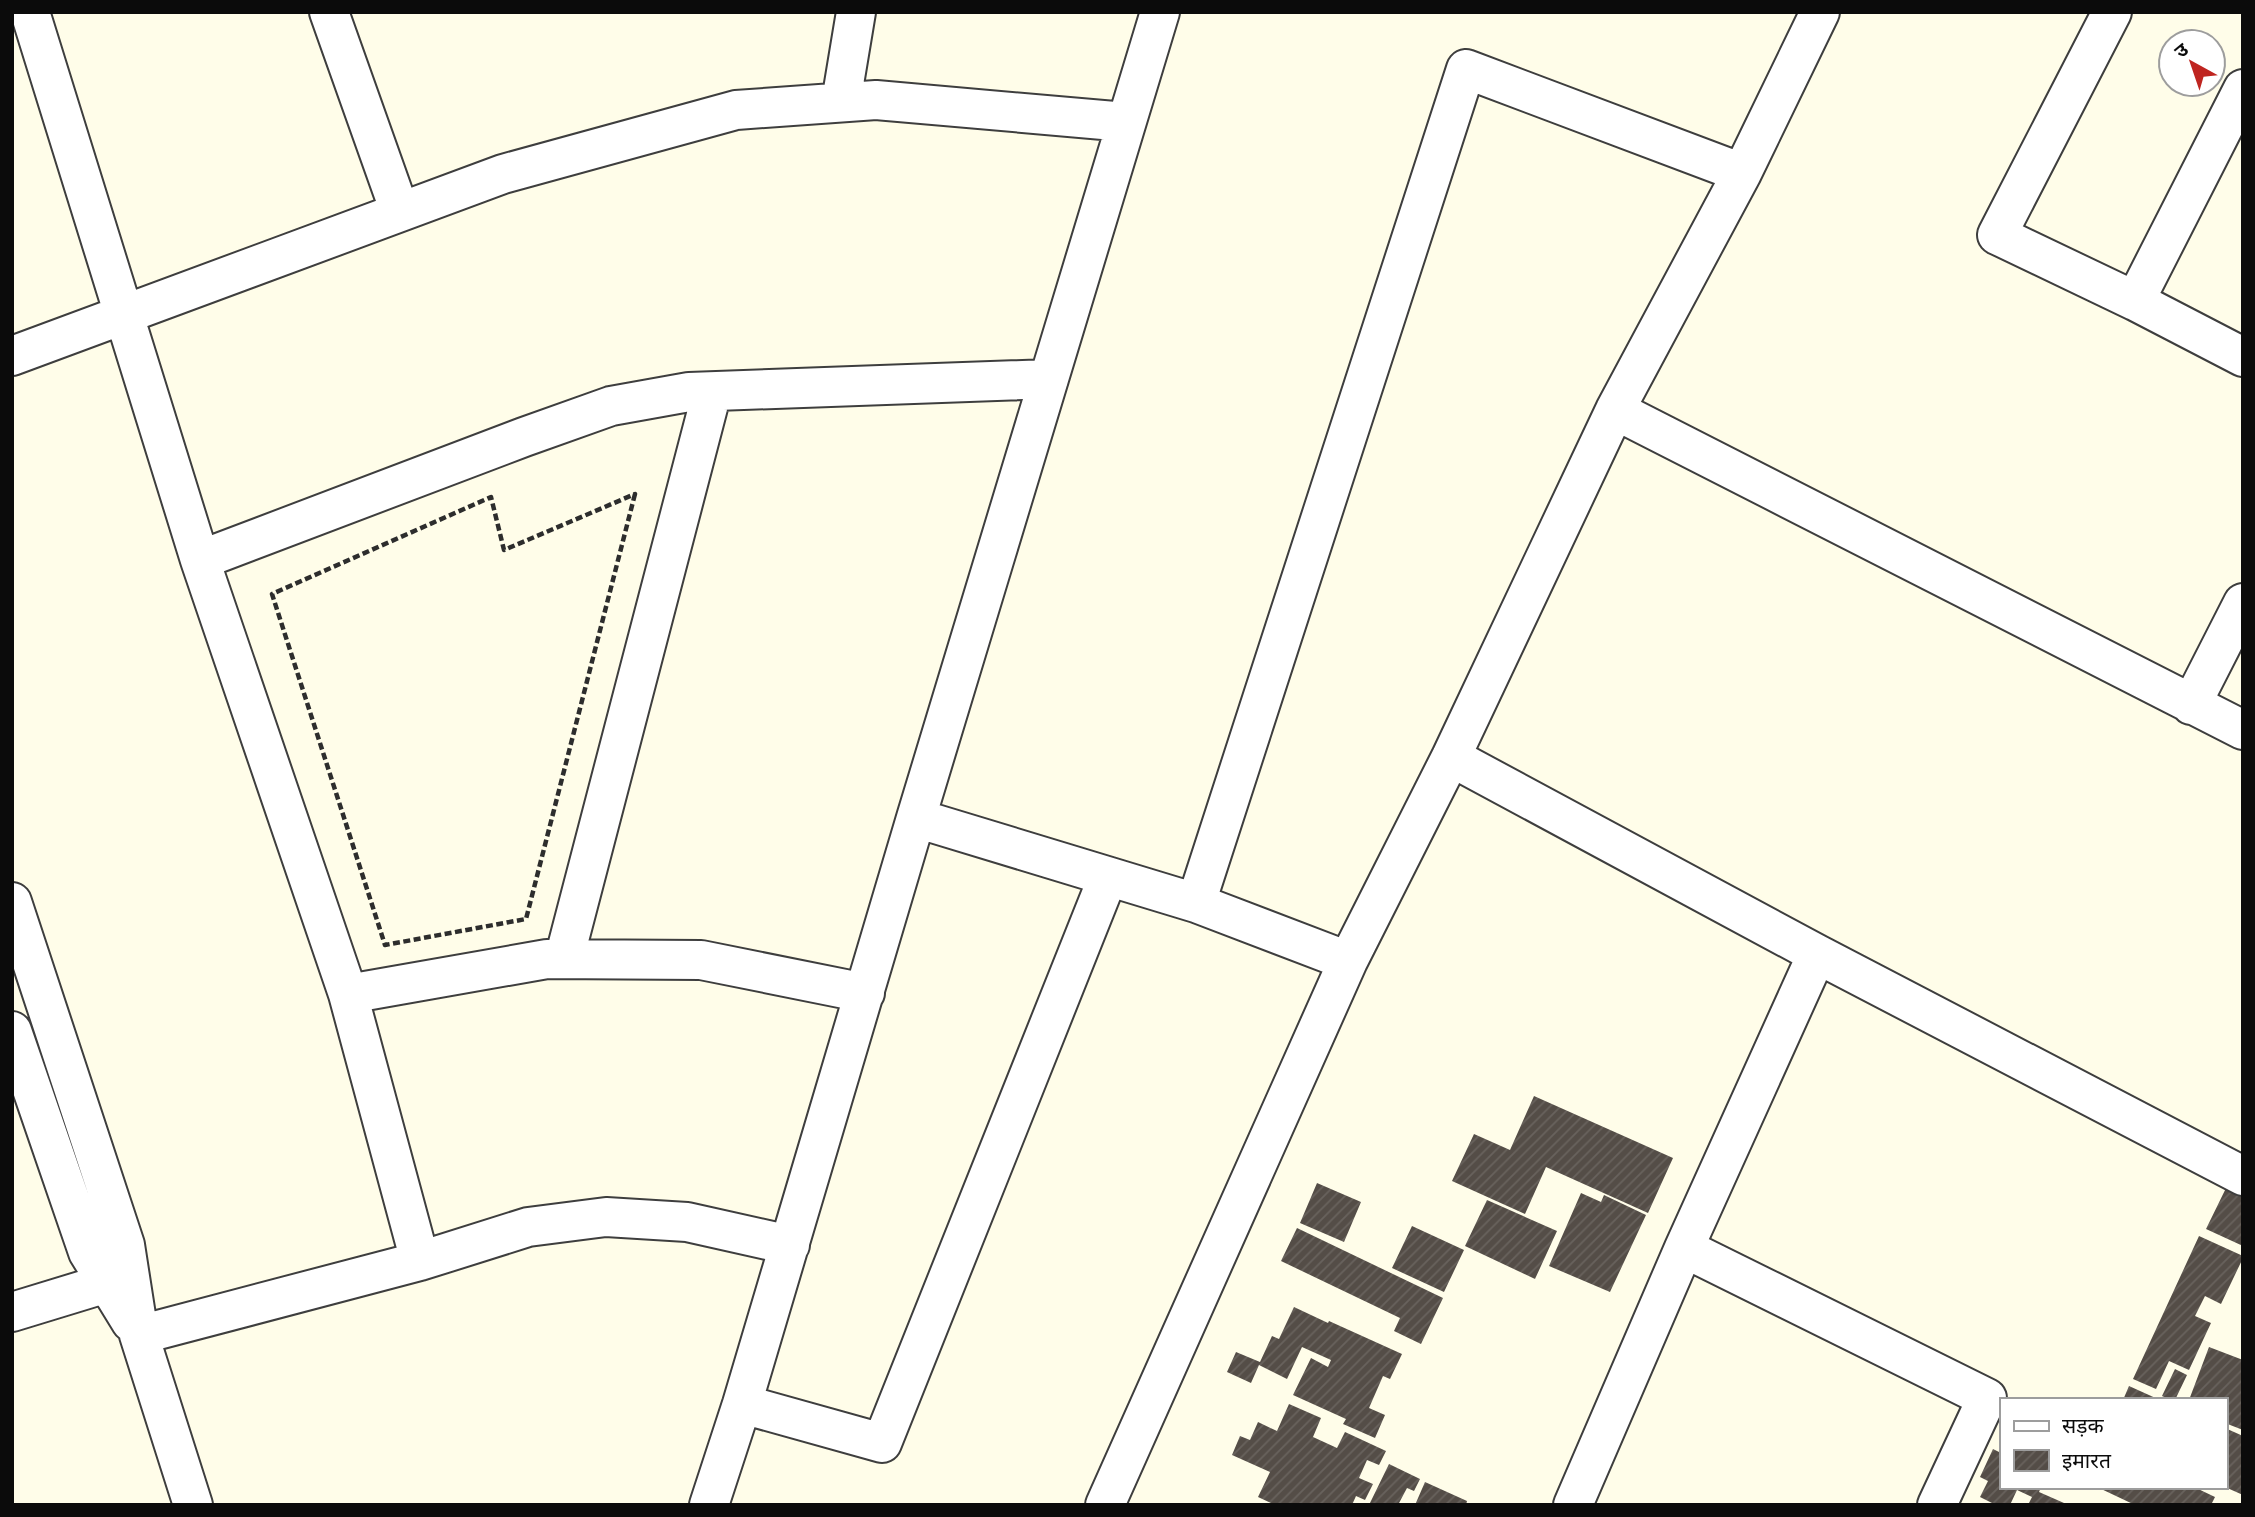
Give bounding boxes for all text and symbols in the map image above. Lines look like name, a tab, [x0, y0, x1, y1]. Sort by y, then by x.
north arrow	[2157, 28, 2227, 98]
text: उ	[2170, 37, 2194, 63]
legend	[2000, 1398, 2227, 1489]
text: सड़क	[2062, 1414, 2104, 1438]
text: इमारत	[2062, 1449, 2112, 1473]

